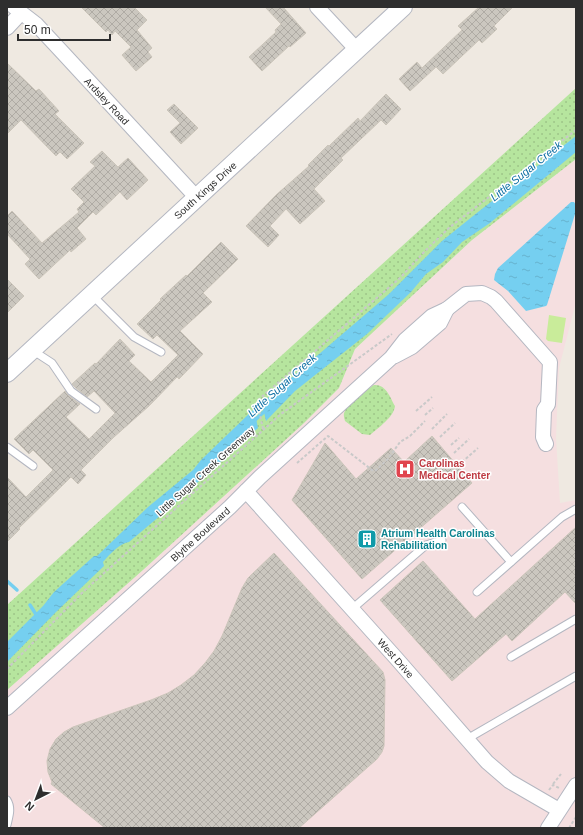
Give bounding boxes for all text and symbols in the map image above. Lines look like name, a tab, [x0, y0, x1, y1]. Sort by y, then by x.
scale bar	[18, 16, 110, 42]
text: 50 m	[24, 23, 51, 37]
street label: Ardsley Road	[82, 76, 131, 127]
water label: Little Sugar Creek	[488, 138, 564, 203]
street label: South Kings Drive	[172, 159, 239, 221]
water label: Little Sugar Creek	[245, 351, 319, 419]
street label: Little Sugar Creek Greenway	[154, 424, 257, 518]
hospital icon: Carolinas Medical Center	[394, 458, 416, 480]
place label: Carolinas Medical Center	[419, 458, 490, 481]
street label: Blythe Boulevard	[169, 505, 232, 564]
building icon: Atrium Health Carolinas Rehabilitation	[356, 528, 378, 550]
place label: Atrium Health Carolinas Rehabilitation	[381, 528, 495, 551]
street label: West Drive	[375, 637, 416, 680]
north arrow	[16, 779, 56, 819]
text: N	[22, 799, 36, 814]

